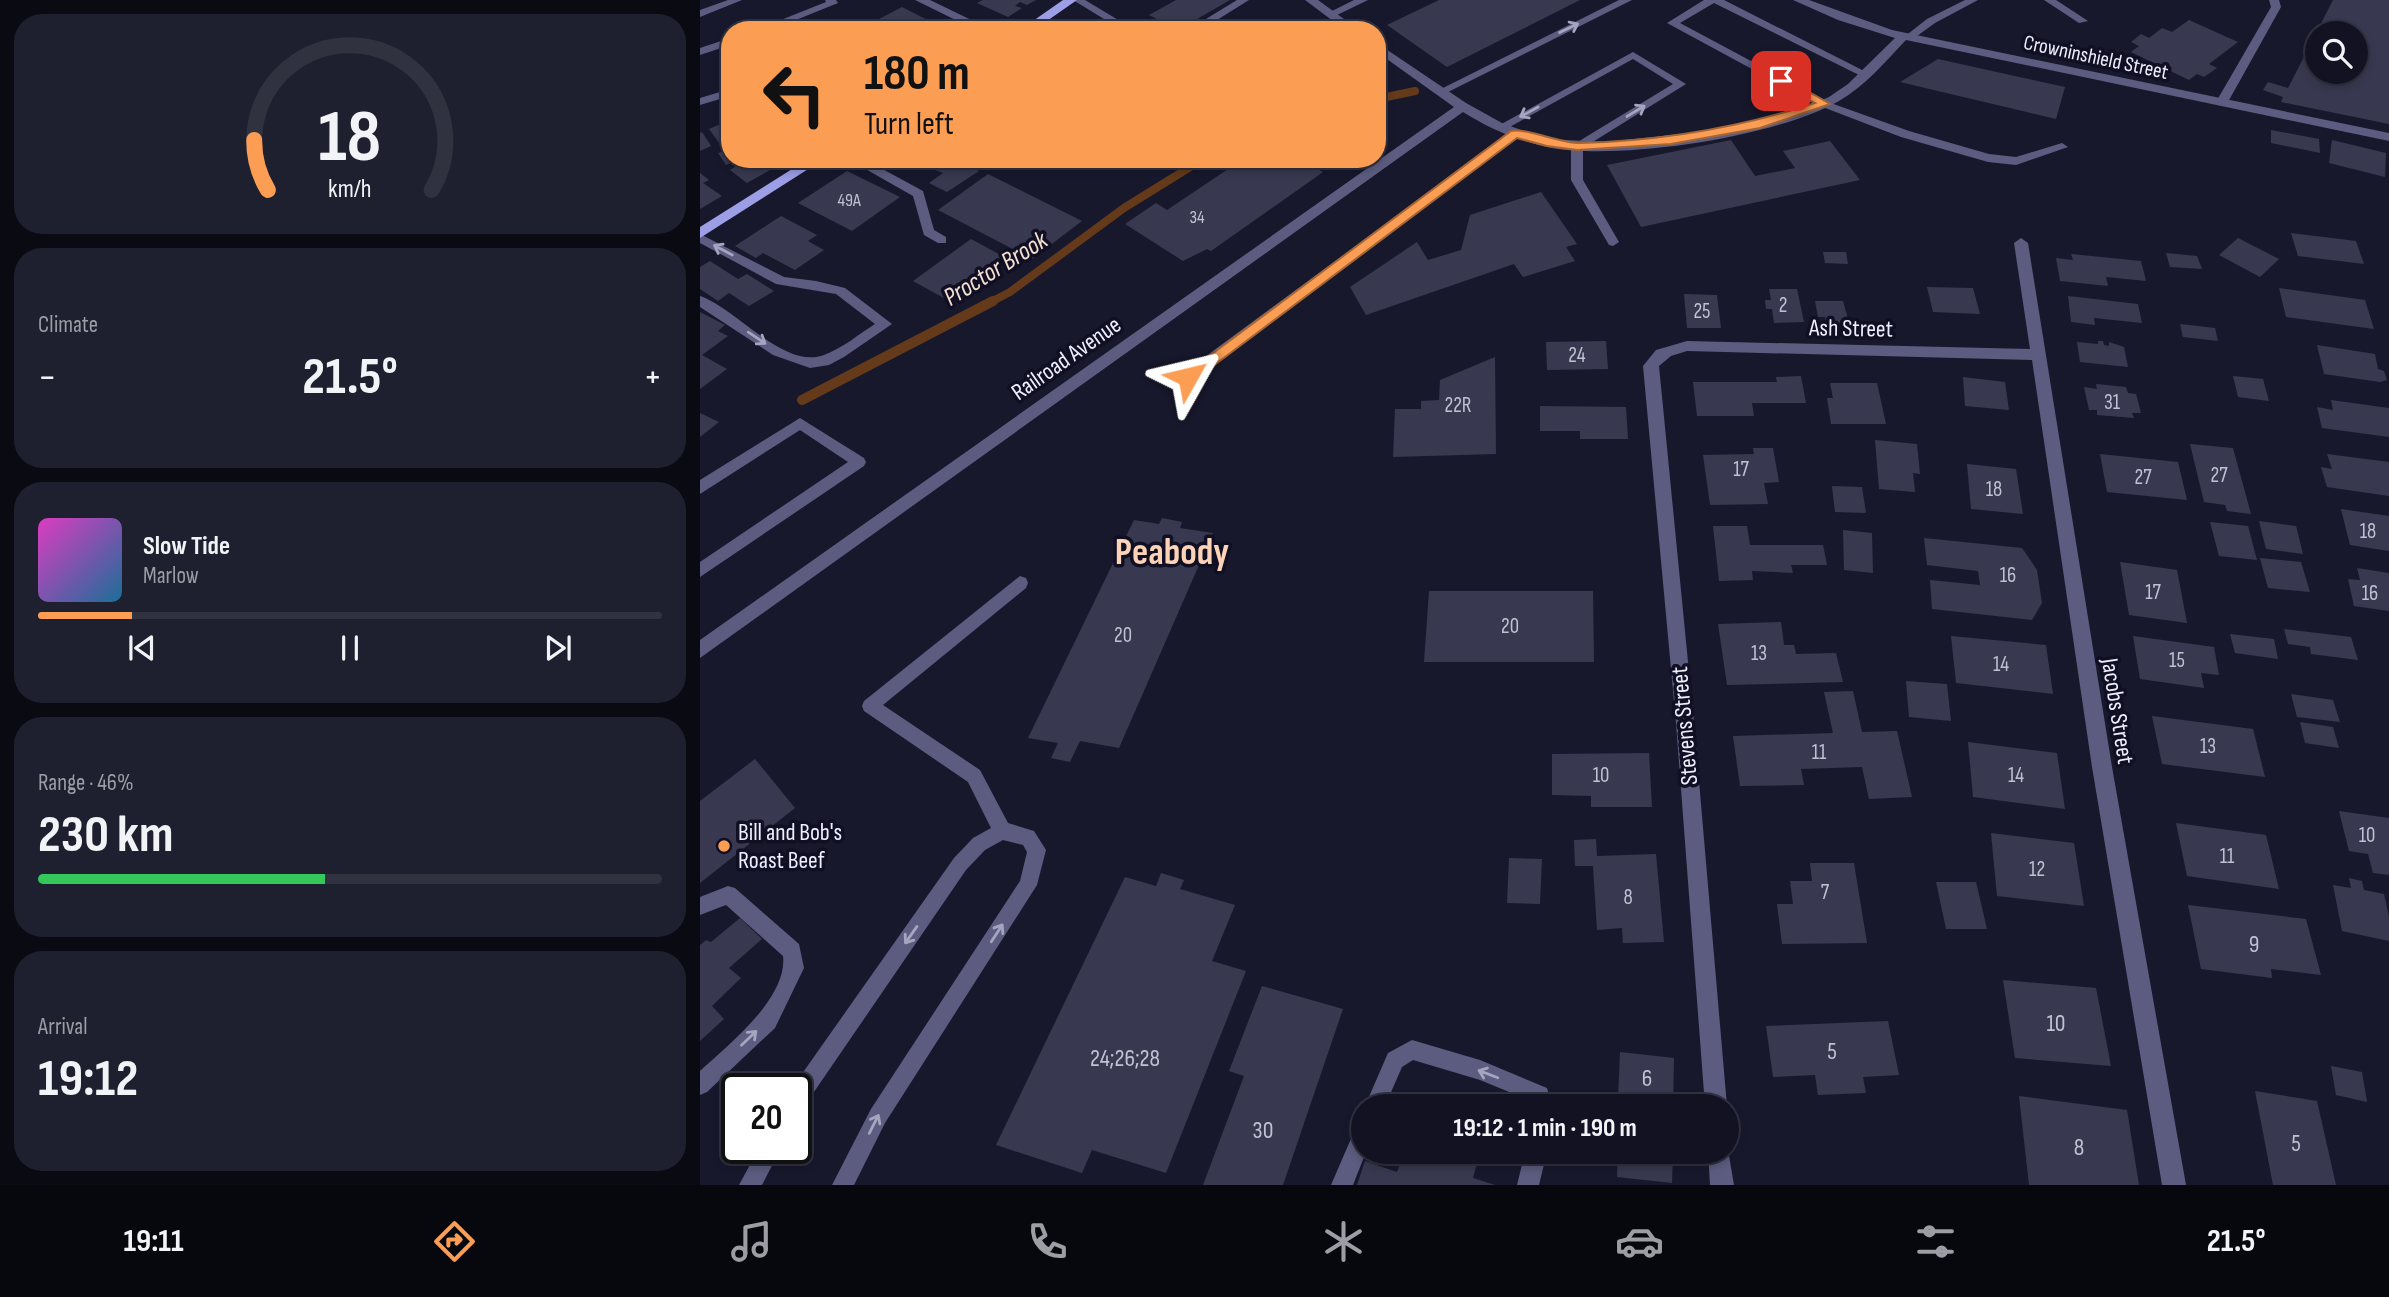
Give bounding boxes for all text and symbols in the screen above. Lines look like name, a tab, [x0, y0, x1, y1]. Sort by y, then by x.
one-way arrow	[1558, 21, 1579, 35]
map controls	[2305, 21, 2368, 84]
button: search	[2305, 21, 2368, 84]
street label: Crowninshield Street	[2021, 30, 2171, 85]
text: 180 m	[864, 45, 970, 104]
icon: left	[749, 49, 840, 140]
pin	[1751, 51, 1811, 111]
icon: arrive	[1762, 62, 1800, 100]
text: 18	[319, 94, 381, 182]
one-way arrow	[1625, 104, 1645, 118]
text: Turn left	[864, 105, 954, 144]
one-way arrow	[1519, 106, 1540, 119]
text: km/h	[328, 174, 372, 205]
house number: 49A	[837, 190, 861, 211]
house number: 34	[1189, 207, 1205, 228]
water label: Proctor Brook	[938, 224, 1055, 313]
one-way arrow	[713, 243, 734, 256]
house number: 2	[1779, 293, 1787, 318]
house number: 25	[1693, 299, 1711, 324]
street label: Railroad Avenue	[1006, 310, 1127, 407]
text: Climate	[38, 311, 98, 339]
street label: Ash Street	[1808, 313, 1893, 344]
one-way arrow	[747, 331, 766, 346]
position arrow	[1151, 340, 1225, 414]
house number: 24	[1568, 343, 1586, 368]
text: 21.5°	[302, 346, 398, 409]
text: −	[38, 355, 57, 400]
text: +	[643, 355, 662, 400]
house number: 31	[2104, 390, 2121, 415]
house number: 22R	[1444, 393, 1472, 418]
house number: 17	[1733, 457, 1749, 482]
house number: 27	[2210, 463, 2228, 488]
house number: 27	[2134, 465, 2152, 490]
house number: 18	[1986, 477, 2002, 502]
house number: 18	[2360, 519, 2376, 544]
district label: Peabody	[1115, 530, 1229, 575]
text: Slow Tide	[143, 531, 230, 562]
text: Marlow	[143, 562, 199, 590]
house number: 16	[2000, 563, 2016, 588]
house number: 17	[2145, 580, 2161, 605]
house number: 16	[2362, 581, 2378, 606]
house number: 20	[1501, 614, 1519, 639]
house number: 20	[1114, 623, 1132, 648]
icon: previous	[123, 629, 161, 667]
icon: pause	[331, 629, 369, 667]
icon: next	[539, 629, 577, 667]
house number: 13	[1751, 641, 1767, 666]
house number: 15	[2169, 648, 2185, 673]
house number: 14	[1993, 652, 2009, 677]
street label: Jacobs Street	[2095, 655, 2140, 766]
street label: Stevens Street	[1665, 665, 1704, 786]
house number: 13	[2200, 734, 2216, 759]
house number: 11	[1812, 740, 1827, 765]
house number: 10	[1593, 763, 1609, 788]
house number: 14	[2008, 763, 2024, 788]
text: Range · 46%	[38, 769, 134, 797]
text: 230 km	[38, 804, 173, 867]
place label: Bill and Bob's Roast Beef	[738, 818, 842, 875]
house number: 10	[2359, 823, 2375, 848]
marker: Bill and Bob's Roast Beef	[716, 838, 732, 854]
house number: 11	[2220, 844, 2235, 869]
house number: 12	[2029, 857, 2045, 882]
house number: 7	[1821, 880, 1830, 905]
house number: 8	[1623, 885, 1633, 910]
one-way arrow	[990, 923, 1004, 943]
one-way arrow	[904, 925, 918, 944]
house number: 9	[2249, 930, 2259, 959]
house number: 10	[2046, 1009, 2066, 1038]
text: Arrival	[38, 1013, 87, 1041]
one-way arrow	[741, 1029, 758, 1046]
house number: 5	[1827, 1037, 1837, 1066]
house number: 24;26;28	[1090, 1044, 1160, 1073]
text: 19:12	[38, 1048, 138, 1111]
house number: 6	[1642, 1064, 1652, 1093]
one-way arrow	[1477, 1066, 1499, 1079]
speed limit sign: 20	[721, 1073, 812, 1164]
text: 19:12 · 1 min · 190 m	[1453, 1113, 1637, 1144]
one-way arrow	[867, 1114, 881, 1135]
house number: 30	[1253, 1116, 1273, 1145]
house number: 5	[2291, 1129, 2301, 1158]
house number: 8	[2074, 1133, 2084, 1162]
icon: directions	[430, 1217, 479, 1266]
icon: music	[727, 1217, 776, 1266]
icon: phone	[1023, 1217, 1072, 1266]
icon: climate	[1319, 1217, 1368, 1266]
icon: car	[1615, 1217, 1664, 1266]
icon: filters	[1911, 1217, 1960, 1266]
text: 19:11	[124, 1222, 183, 1261]
text: 21.5°	[2207, 1222, 2265, 1261]

